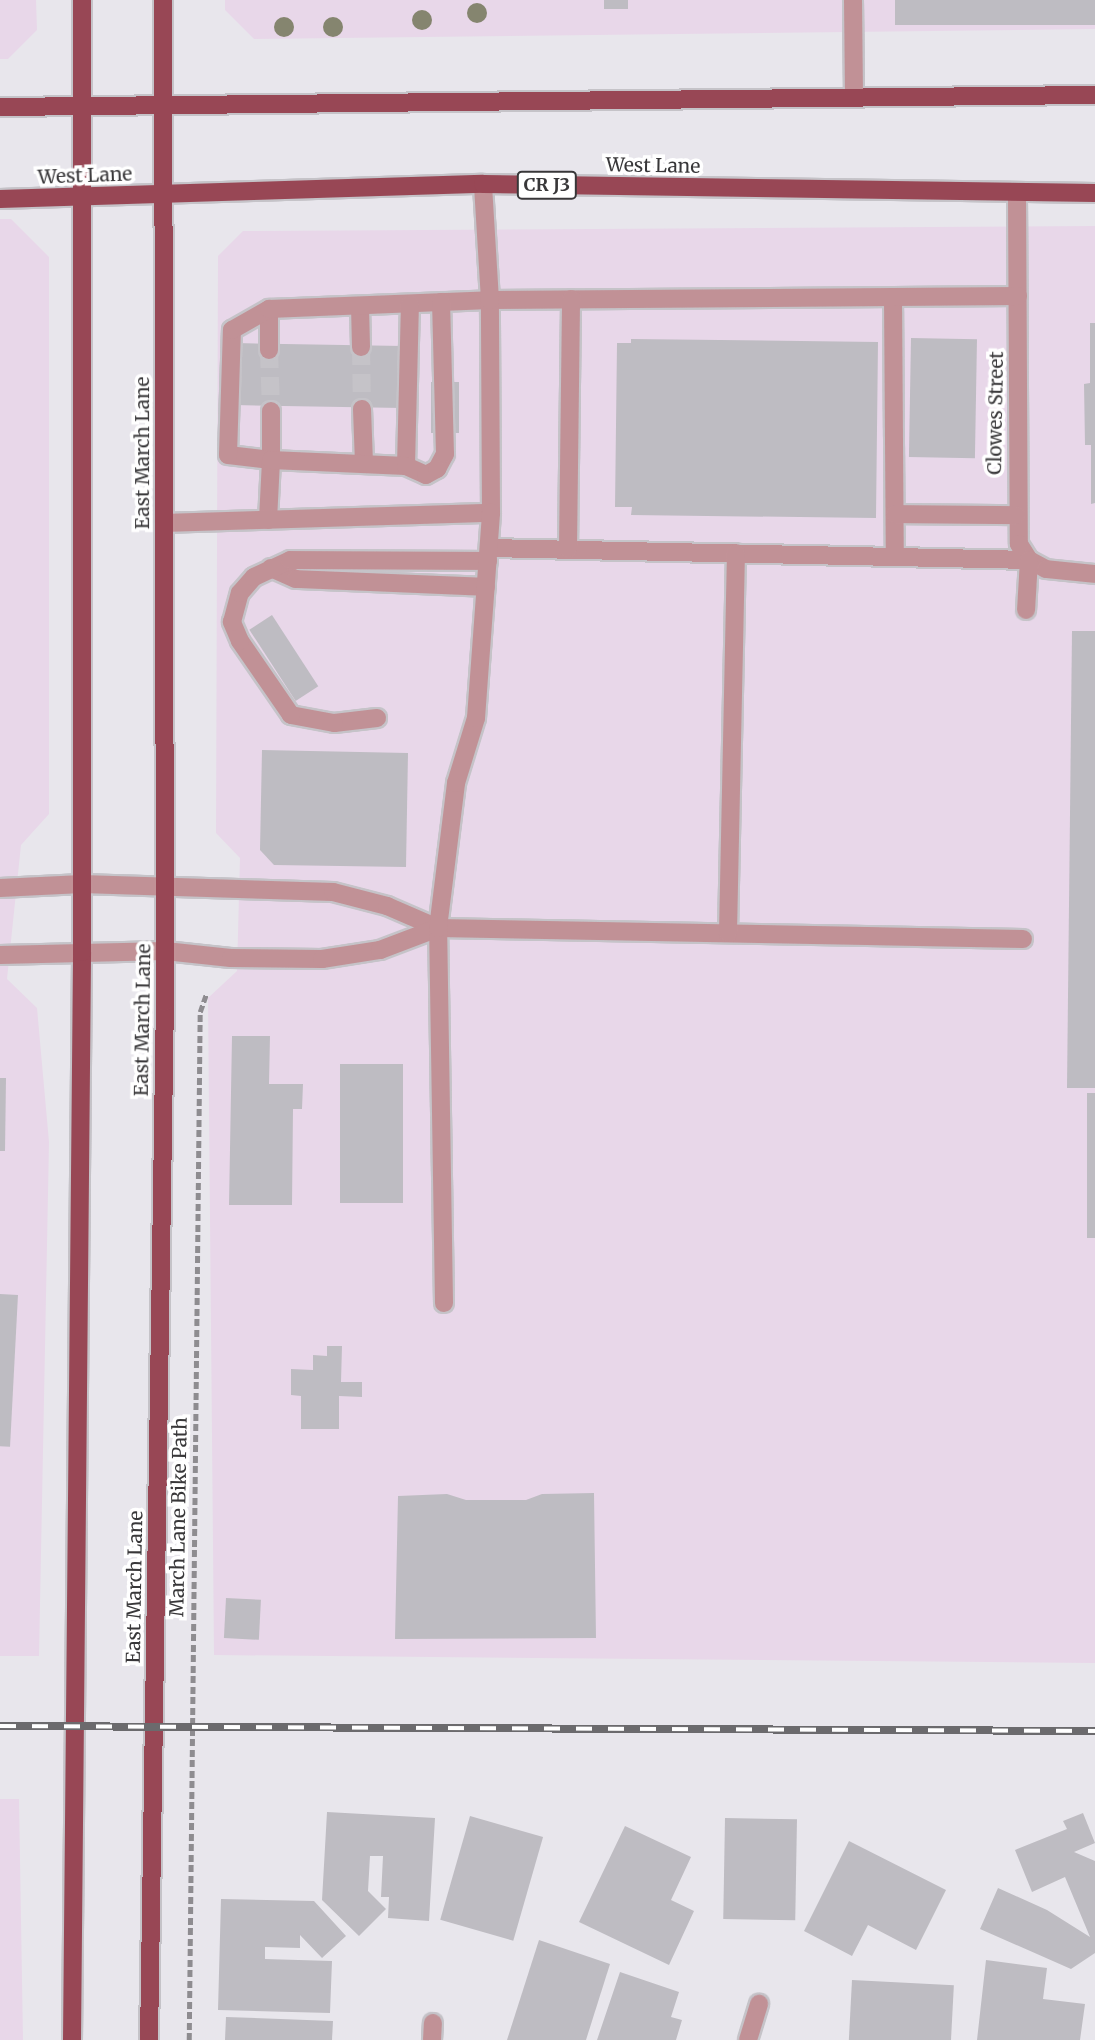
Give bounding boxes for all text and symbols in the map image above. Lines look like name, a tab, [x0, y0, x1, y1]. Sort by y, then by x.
street label: West Lane	[606, 154, 700, 178]
street label: West Lane	[37, 163, 133, 189]
road number: CR J3	[516, 170, 578, 200]
street label: Clowes Street	[984, 351, 1008, 475]
street label: East March Lane	[132, 377, 154, 529]
street label: East March Lane	[130, 943, 156, 1097]
street label: March Lane Bike Path	[166, 1417, 192, 1617]
street label: East March Lane	[122, 1510, 148, 1664]

